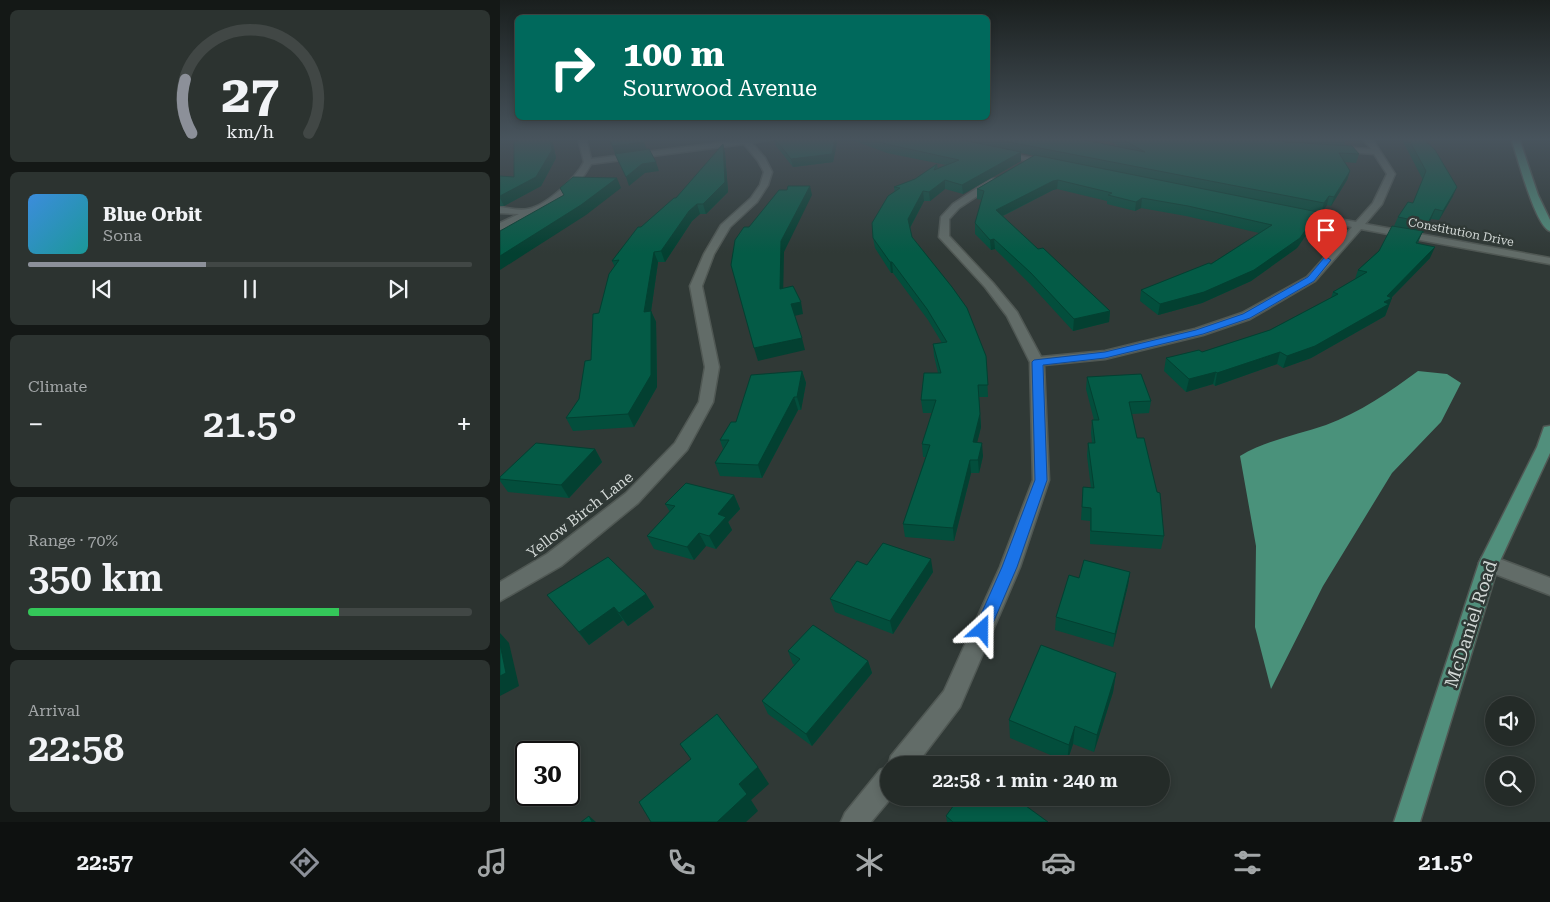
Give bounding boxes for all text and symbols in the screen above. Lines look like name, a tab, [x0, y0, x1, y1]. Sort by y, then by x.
text: 100 m	[623, 34, 724, 75]
icon: right	[540, 35, 605, 100]
text: 27	[221, 64, 279, 125]
text: Sourwood Avenue	[623, 76, 817, 101]
text: km/h	[226, 121, 274, 142]
text: Blue Orbit	[103, 203, 202, 226]
pin	[1305, 209, 1347, 260]
street label: Constitution Drive	[1407, 215, 1516, 249]
icon: arrive	[1312, 216, 1340, 244]
text: Sona	[103, 226, 142, 245]
icon: previous	[88, 275, 116, 303]
icon: pause	[236, 275, 264, 303]
icon: next	[384, 275, 412, 303]
text: Climate	[28, 377, 87, 396]
text: 21.5°	[203, 402, 297, 446]
text: −	[28, 408, 44, 441]
text: +	[456, 408, 472, 441]
street label: Yellow Birch Lane	[523, 468, 637, 562]
text: Range · 70%	[28, 531, 118, 550]
text: 350 km	[28, 556, 163, 600]
street label: McDaniel Road	[1440, 557, 1501, 690]
position arrow	[955, 603, 1007, 655]
map controls	[1485, 696, 1535, 806]
button: sound	[1485, 696, 1535, 746]
text: Arrival	[28, 701, 80, 720]
text: 22:58	[28, 726, 124, 770]
speed limit sign: 30	[515, 741, 580, 806]
button: search	[1485, 756, 1535, 806]
text: 22:58 · 1 min · 240 m	[932, 769, 1118, 792]
icon: directions	[287, 845, 322, 880]
icon: music	[475, 845, 510, 880]
icon: phone	[664, 845, 699, 880]
icon: climate	[852, 845, 887, 880]
icon: car	[1041, 845, 1076, 880]
icon: filters	[1230, 845, 1265, 880]
text: 22:57	[77, 850, 133, 875]
text: 21.5°	[1418, 850, 1473, 875]

